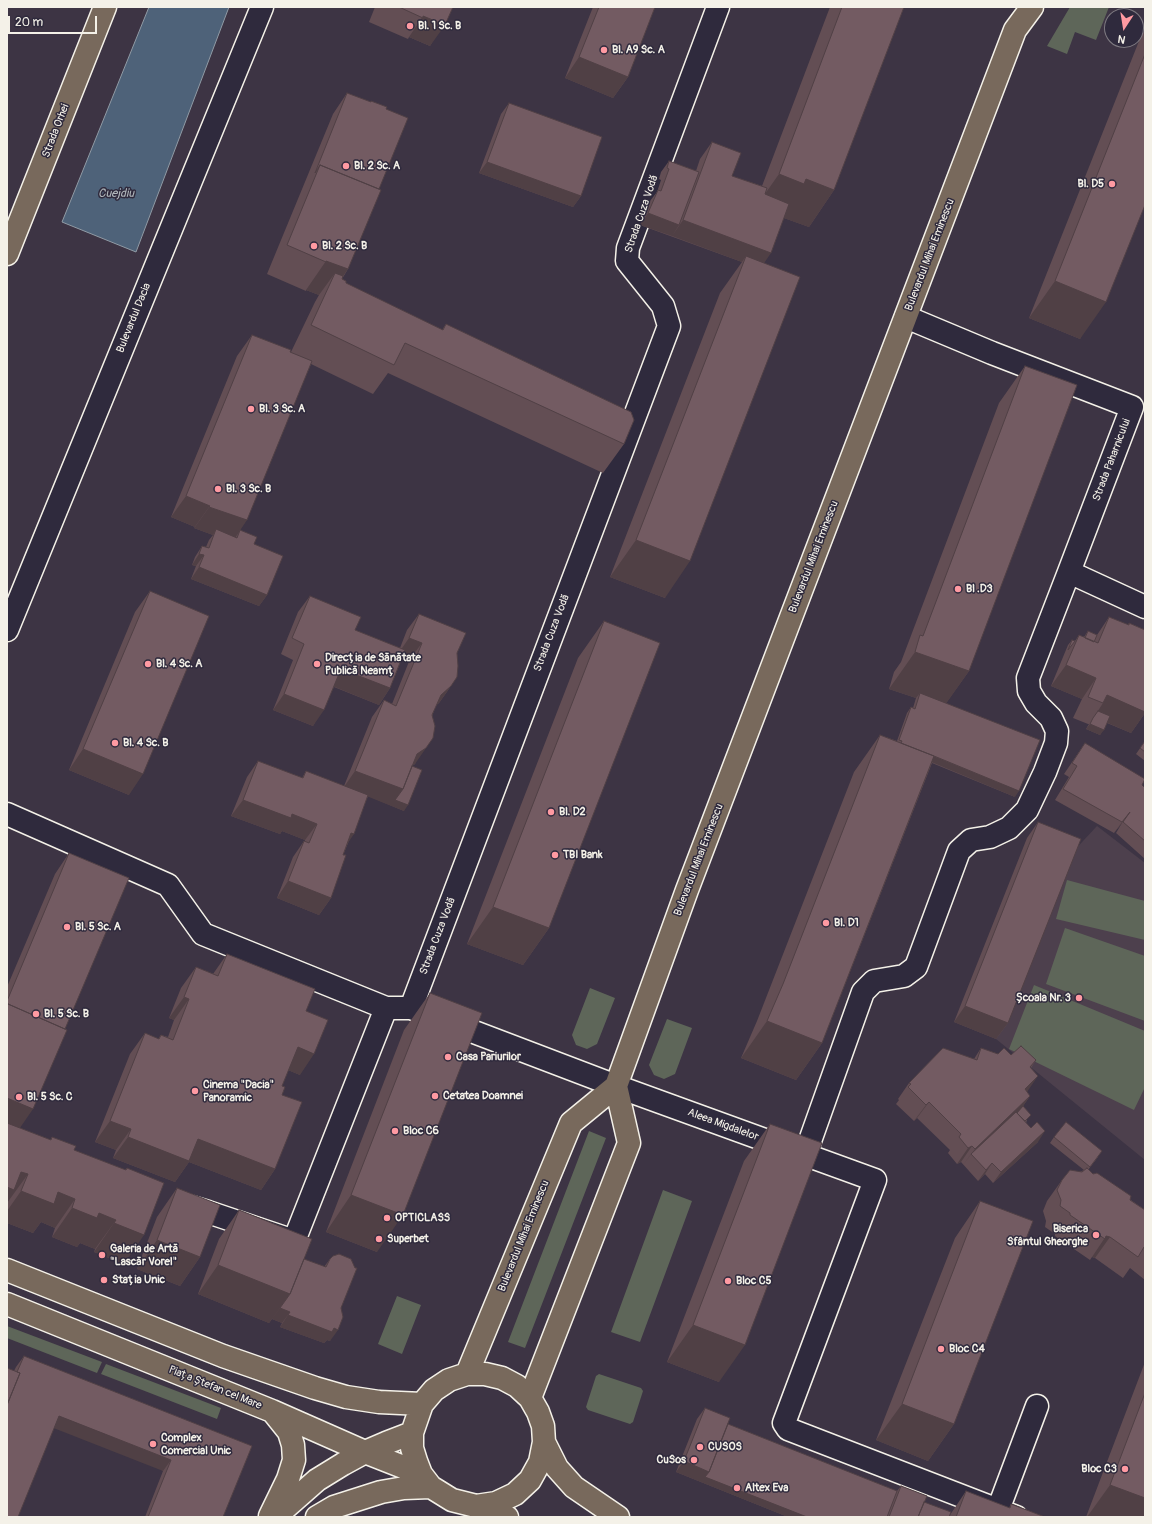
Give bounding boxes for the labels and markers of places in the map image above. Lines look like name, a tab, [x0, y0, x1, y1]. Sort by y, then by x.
place label: Bl. 1 Sc. B	[418, 19, 461, 33]
marker: Bl. 1 Sc. B	[405, 21, 415, 31]
place label: Bl. A9 Sc. A	[612, 43, 665, 57]
marker: Bl. A9 Sc. A	[599, 45, 609, 55]
place label: Bl. 2 Sc. A	[354, 159, 400, 173]
marker: Bl. 2 Sc. A	[341, 161, 351, 171]
place label: Bl. D5	[1078, 177, 1104, 191]
marker: Bl. D5	[1107, 179, 1117, 189]
place label: Bl. 2 Sc. B	[322, 239, 367, 253]
marker: Bl. 2 Sc. B	[309, 241, 319, 251]
place label: Bl. 3 Sc. A	[259, 402, 305, 416]
marker: Bl. 3 Sc. A	[246, 404, 256, 414]
place label: Bl. 3 Sc. B	[226, 482, 271, 496]
marker: Bl. 3 Sc. B	[213, 484, 223, 494]
place label: Bl .D3	[966, 582, 993, 596]
marker: Bl .D3	[953, 584, 963, 594]
place label: Direcția de Sănătate Publică Neamț	[325, 651, 421, 677]
place label: Bl. 4 Sc. A	[156, 657, 202, 671]
marker: Bl. 4 Sc. A	[143, 659, 153, 669]
marker: Direcția de Sănătate Publică Neamț	[312, 659, 322, 669]
place label: Bl. 4 Sc. B	[123, 736, 168, 750]
marker: Bl. 4 Sc. B	[110, 738, 120, 748]
place label: Bl. D2	[559, 805, 586, 819]
marker: Bl. D2	[546, 807, 556, 817]
place label: TBI Bank	[563, 848, 603, 862]
marker: TBI Bank	[550, 850, 560, 860]
place label: Bl. D1	[834, 916, 859, 930]
marker: Bl. D1	[821, 918, 831, 928]
place label: Bl. 5 Sc. A	[75, 920, 121, 934]
marker: Bl. 5 Sc. A	[62, 922, 72, 932]
place label: Școala Nr. 3	[1016, 991, 1071, 1005]
marker: Școala Nr. 3	[1074, 993, 1084, 1003]
place label: Bl. 5 Sc. B	[44, 1007, 89, 1021]
marker: Bl. 5 Sc. B	[31, 1009, 41, 1019]
place label: Casa Pariurilor	[456, 1050, 521, 1064]
marker: Casa Pariurilor	[443, 1052, 453, 1062]
place label: Cinema "Dacia" Panoramic	[203, 1078, 274, 1104]
marker: Cinema "Dacia" Panoramic	[190, 1086, 200, 1096]
place label: Cetatea Doamnei	[443, 1089, 523, 1103]
place label: Bl. 5 Sc. C	[27, 1090, 73, 1104]
marker: Cetatea Doamnei	[430, 1091, 440, 1101]
marker: Bl. 5 Sc. C	[14, 1092, 24, 1102]
place label: Bloc C6	[403, 1124, 439, 1138]
marker: Bloc C6	[390, 1126, 400, 1136]
place label: OPTICLASS	[395, 1211, 450, 1225]
marker: OPTICLASS	[382, 1213, 392, 1223]
place label: Biserica Sfântul Gheorghe	[1007, 1222, 1088, 1248]
marker: Biserica Sfântul Gheorghe	[1091, 1230, 1101, 1240]
place label: Superbet	[387, 1232, 429, 1246]
marker: Superbet	[374, 1234, 384, 1244]
place label: Galeria de Artă "Lascăr Vorel"	[110, 1242, 178, 1268]
marker: Galeria de Artă "Lascăr Vorel"	[97, 1250, 107, 1260]
place label: Stația Unic	[112, 1273, 165, 1287]
place label: Bloc C5	[736, 1274, 771, 1288]
marker: Stația Unic	[99, 1275, 109, 1285]
marker: Bloc C5	[723, 1276, 733, 1286]
place label: Bloc C4	[949, 1342, 985, 1356]
marker: Bloc C4	[936, 1344, 946, 1354]
place label: Complex Comercial Unic	[161, 1431, 231, 1457]
marker: Complex Comercial Unic	[148, 1439, 158, 1449]
place label: CUSOS	[708, 1440, 742, 1454]
marker: CUSOS	[695, 1442, 705, 1452]
place label: CuSos	[656, 1453, 686, 1467]
marker: CuSos	[689, 1455, 699, 1465]
place label: Bloc C3	[1081, 1462, 1117, 1476]
marker: Bloc C3	[1120, 1464, 1130, 1474]
place label: Altex Eva	[745, 1481, 788, 1495]
marker: Altex Eva	[732, 1483, 742, 1493]

